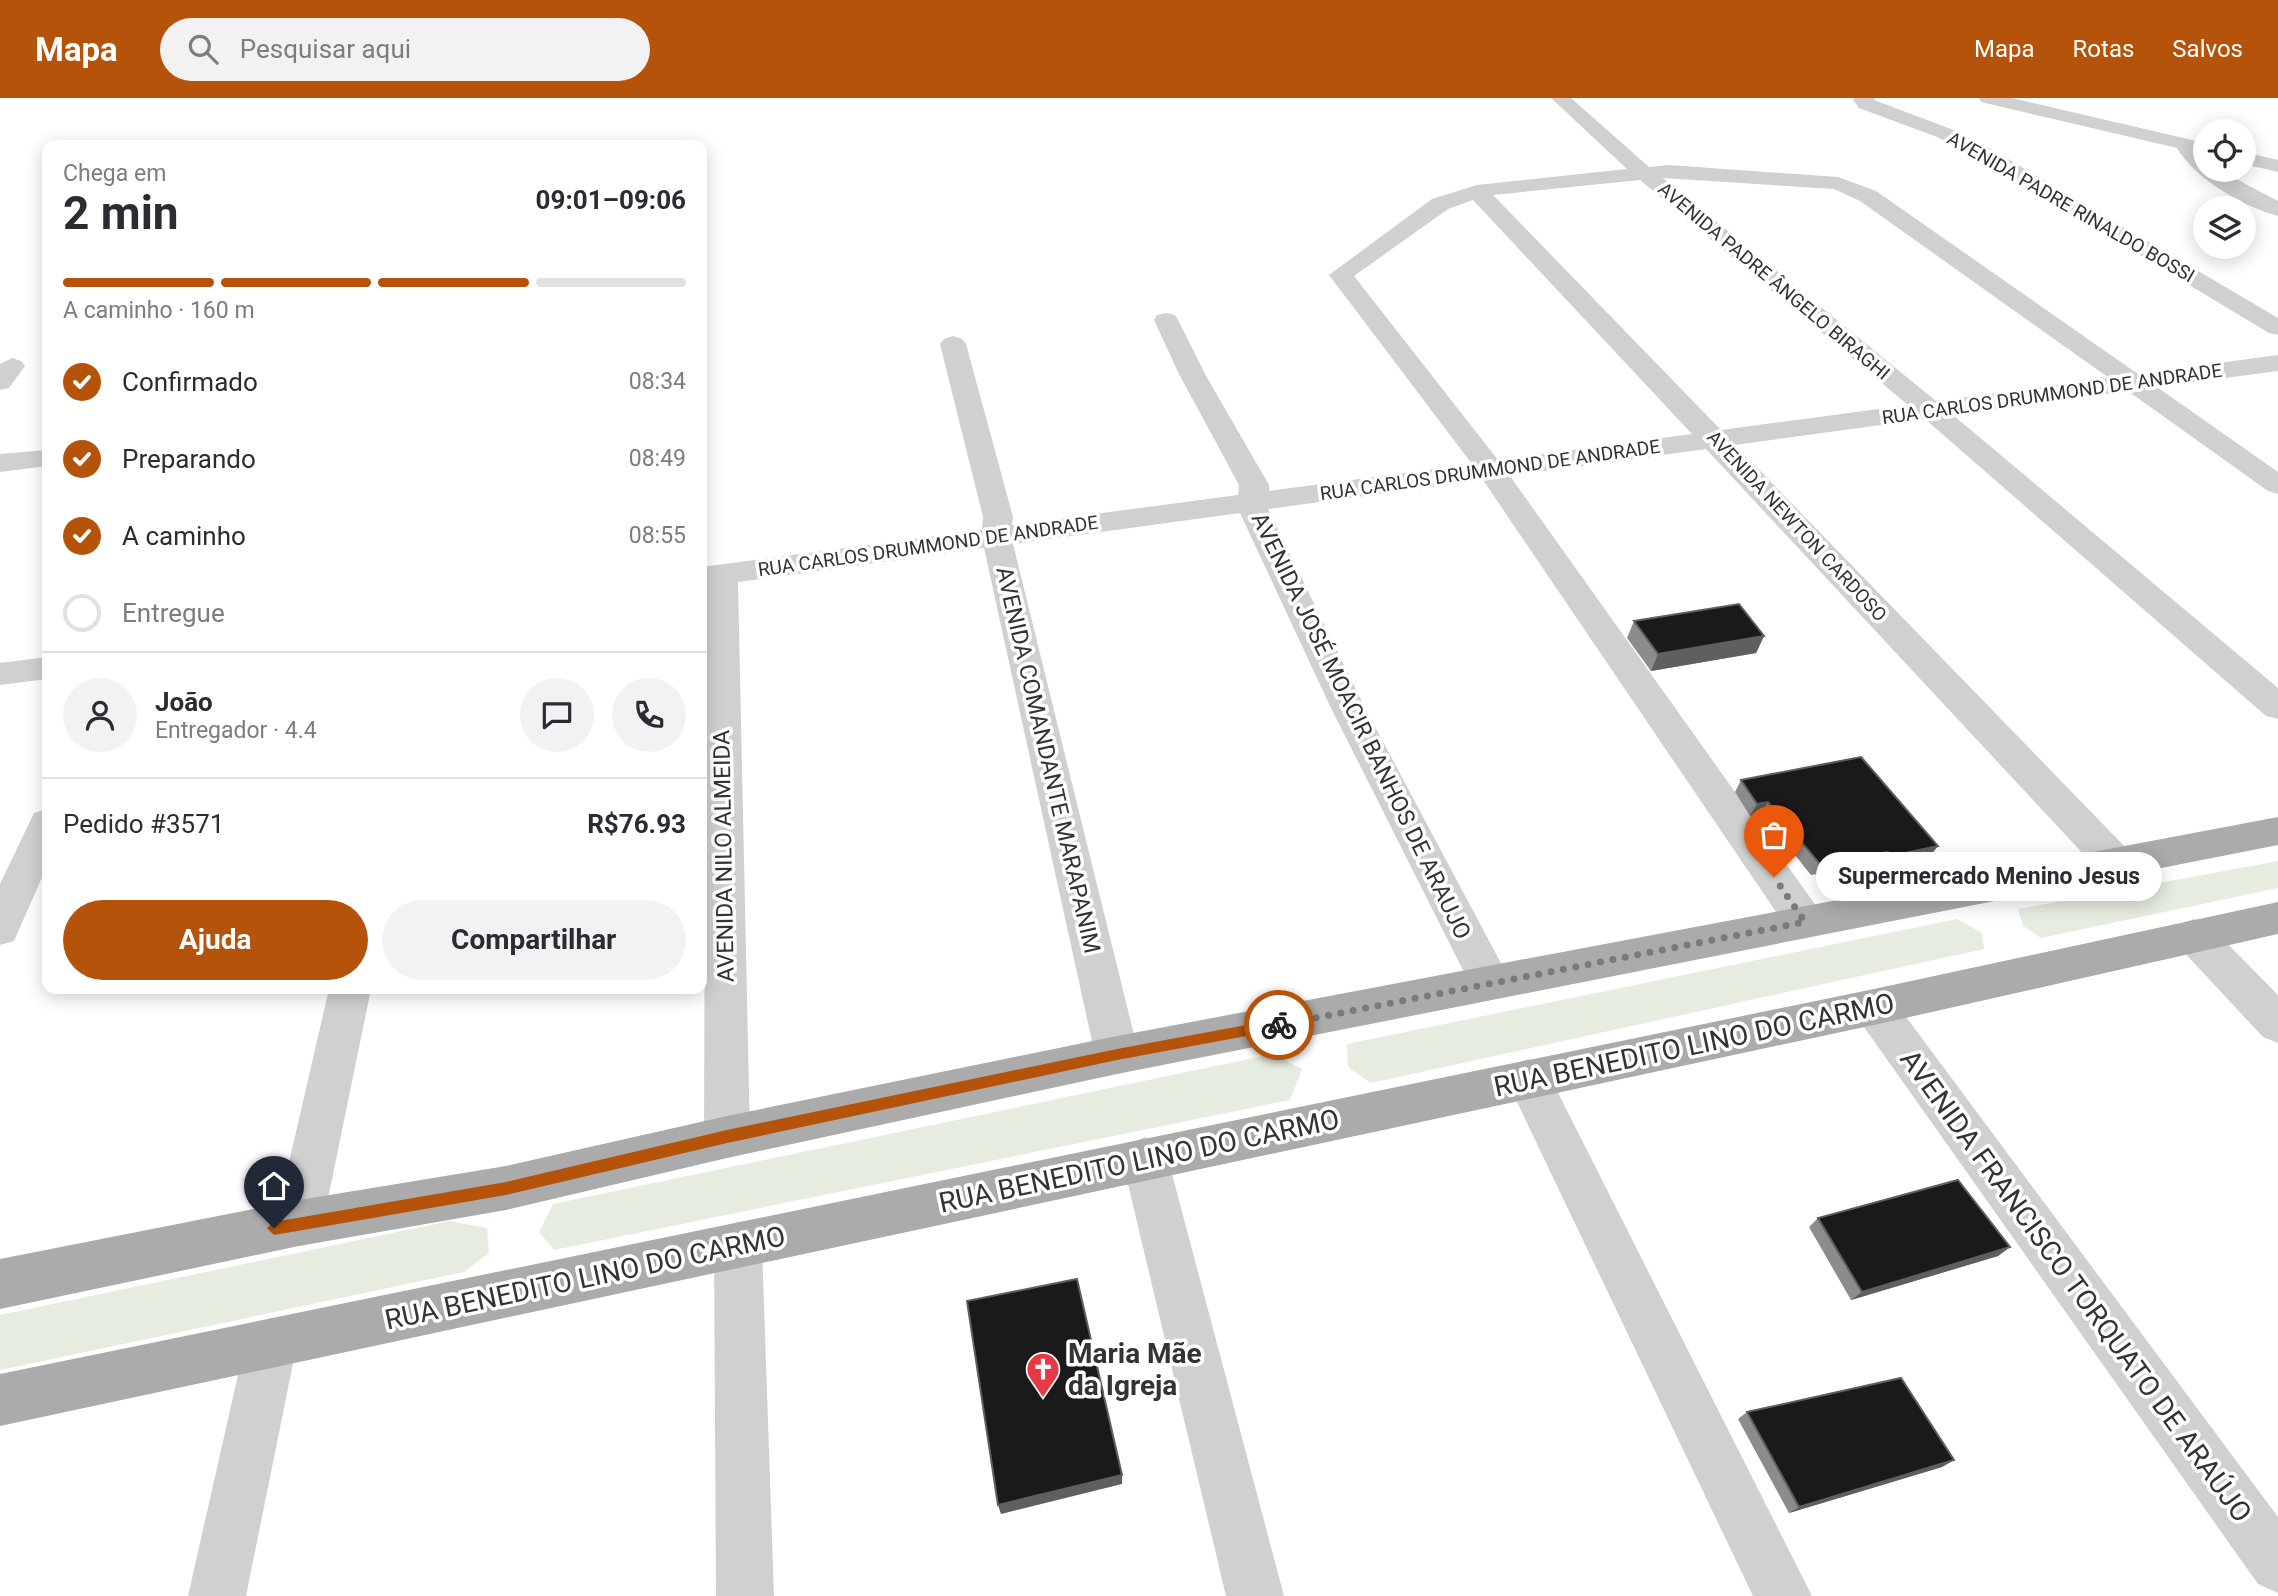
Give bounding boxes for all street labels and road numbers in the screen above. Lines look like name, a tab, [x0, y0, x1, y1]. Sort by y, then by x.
street label: AVENIDA PADRE RINALDO BOSSI	[1943, 127, 2199, 287]
street label: AVENIDA PADRE ÂNGELO BIRAGHI	[1654, 177, 1894, 385]
street label: RUA CARLOS DRUMMOND DE ANDRADE	[1880, 359, 2224, 429]
street label: AVENIDA NEWTON CARDOSO	[1702, 426, 1892, 626]
street label: RUA CARLOS DRUMMOND DE ANDRADE	[1318, 435, 1662, 505]
street label: AVENIDA JOSÉ MOACIR BANHOS DE ARAUJO	[1246, 508, 1477, 944]
street label: RUA CARLOS DRUMMOND DE ANDRADE	[756, 511, 1100, 581]
street label: AVENIDA COMANDANTE MARAPANIM	[990, 564, 1106, 956]
street label: AVENIDA NILO ALMEIDA	[708, 730, 740, 982]
street label: RUA BENEDITO LINO DO CARMO	[1491, 986, 1897, 1104]
street label: AVENIDA FRANCISCO TORQUATO DE ARAÚJO	[1893, 1043, 2259, 1529]
street label: RUA BENEDITO LINO DO CARMO	[936, 1102, 1342, 1220]
street label: RUA BENEDITO LINO DO CARMO	[382, 1219, 788, 1337]

